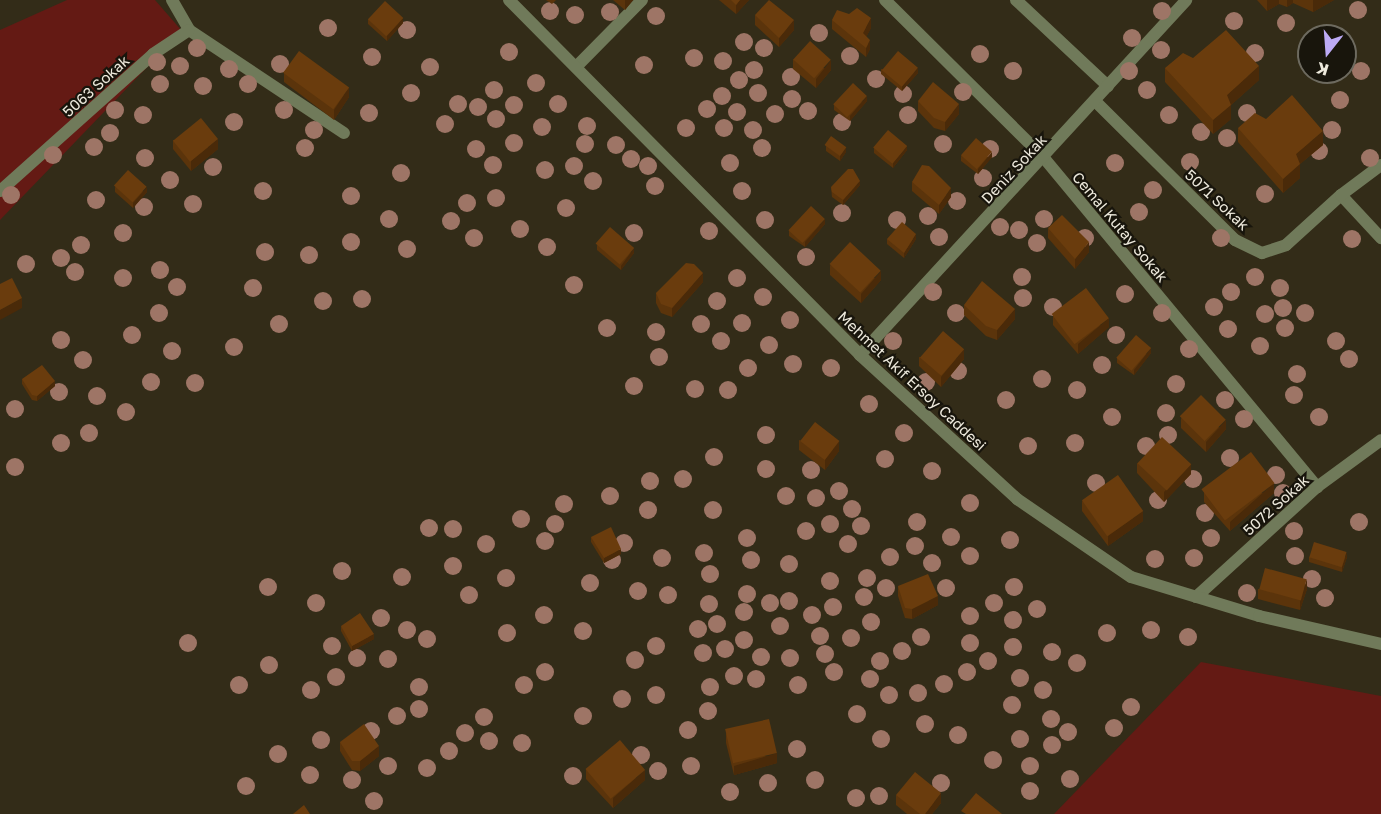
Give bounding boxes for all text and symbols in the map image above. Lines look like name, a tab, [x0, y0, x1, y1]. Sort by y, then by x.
north arrow	[1297, 24, 1357, 84]
street label: 5063 Sokak	[59, 51, 133, 121]
text: K	[1314, 58, 1331, 81]
street label: Deniz Sokak	[978, 131, 1050, 207]
street label: 5071 Sokak	[1181, 166, 1253, 234]
street label: Cemal Kutay Sokak	[1069, 168, 1171, 286]
street label: Mehmet Akif Ersoy Caddesi	[834, 308, 990, 454]
street label: 5072 Sokak	[1239, 471, 1313, 539]

